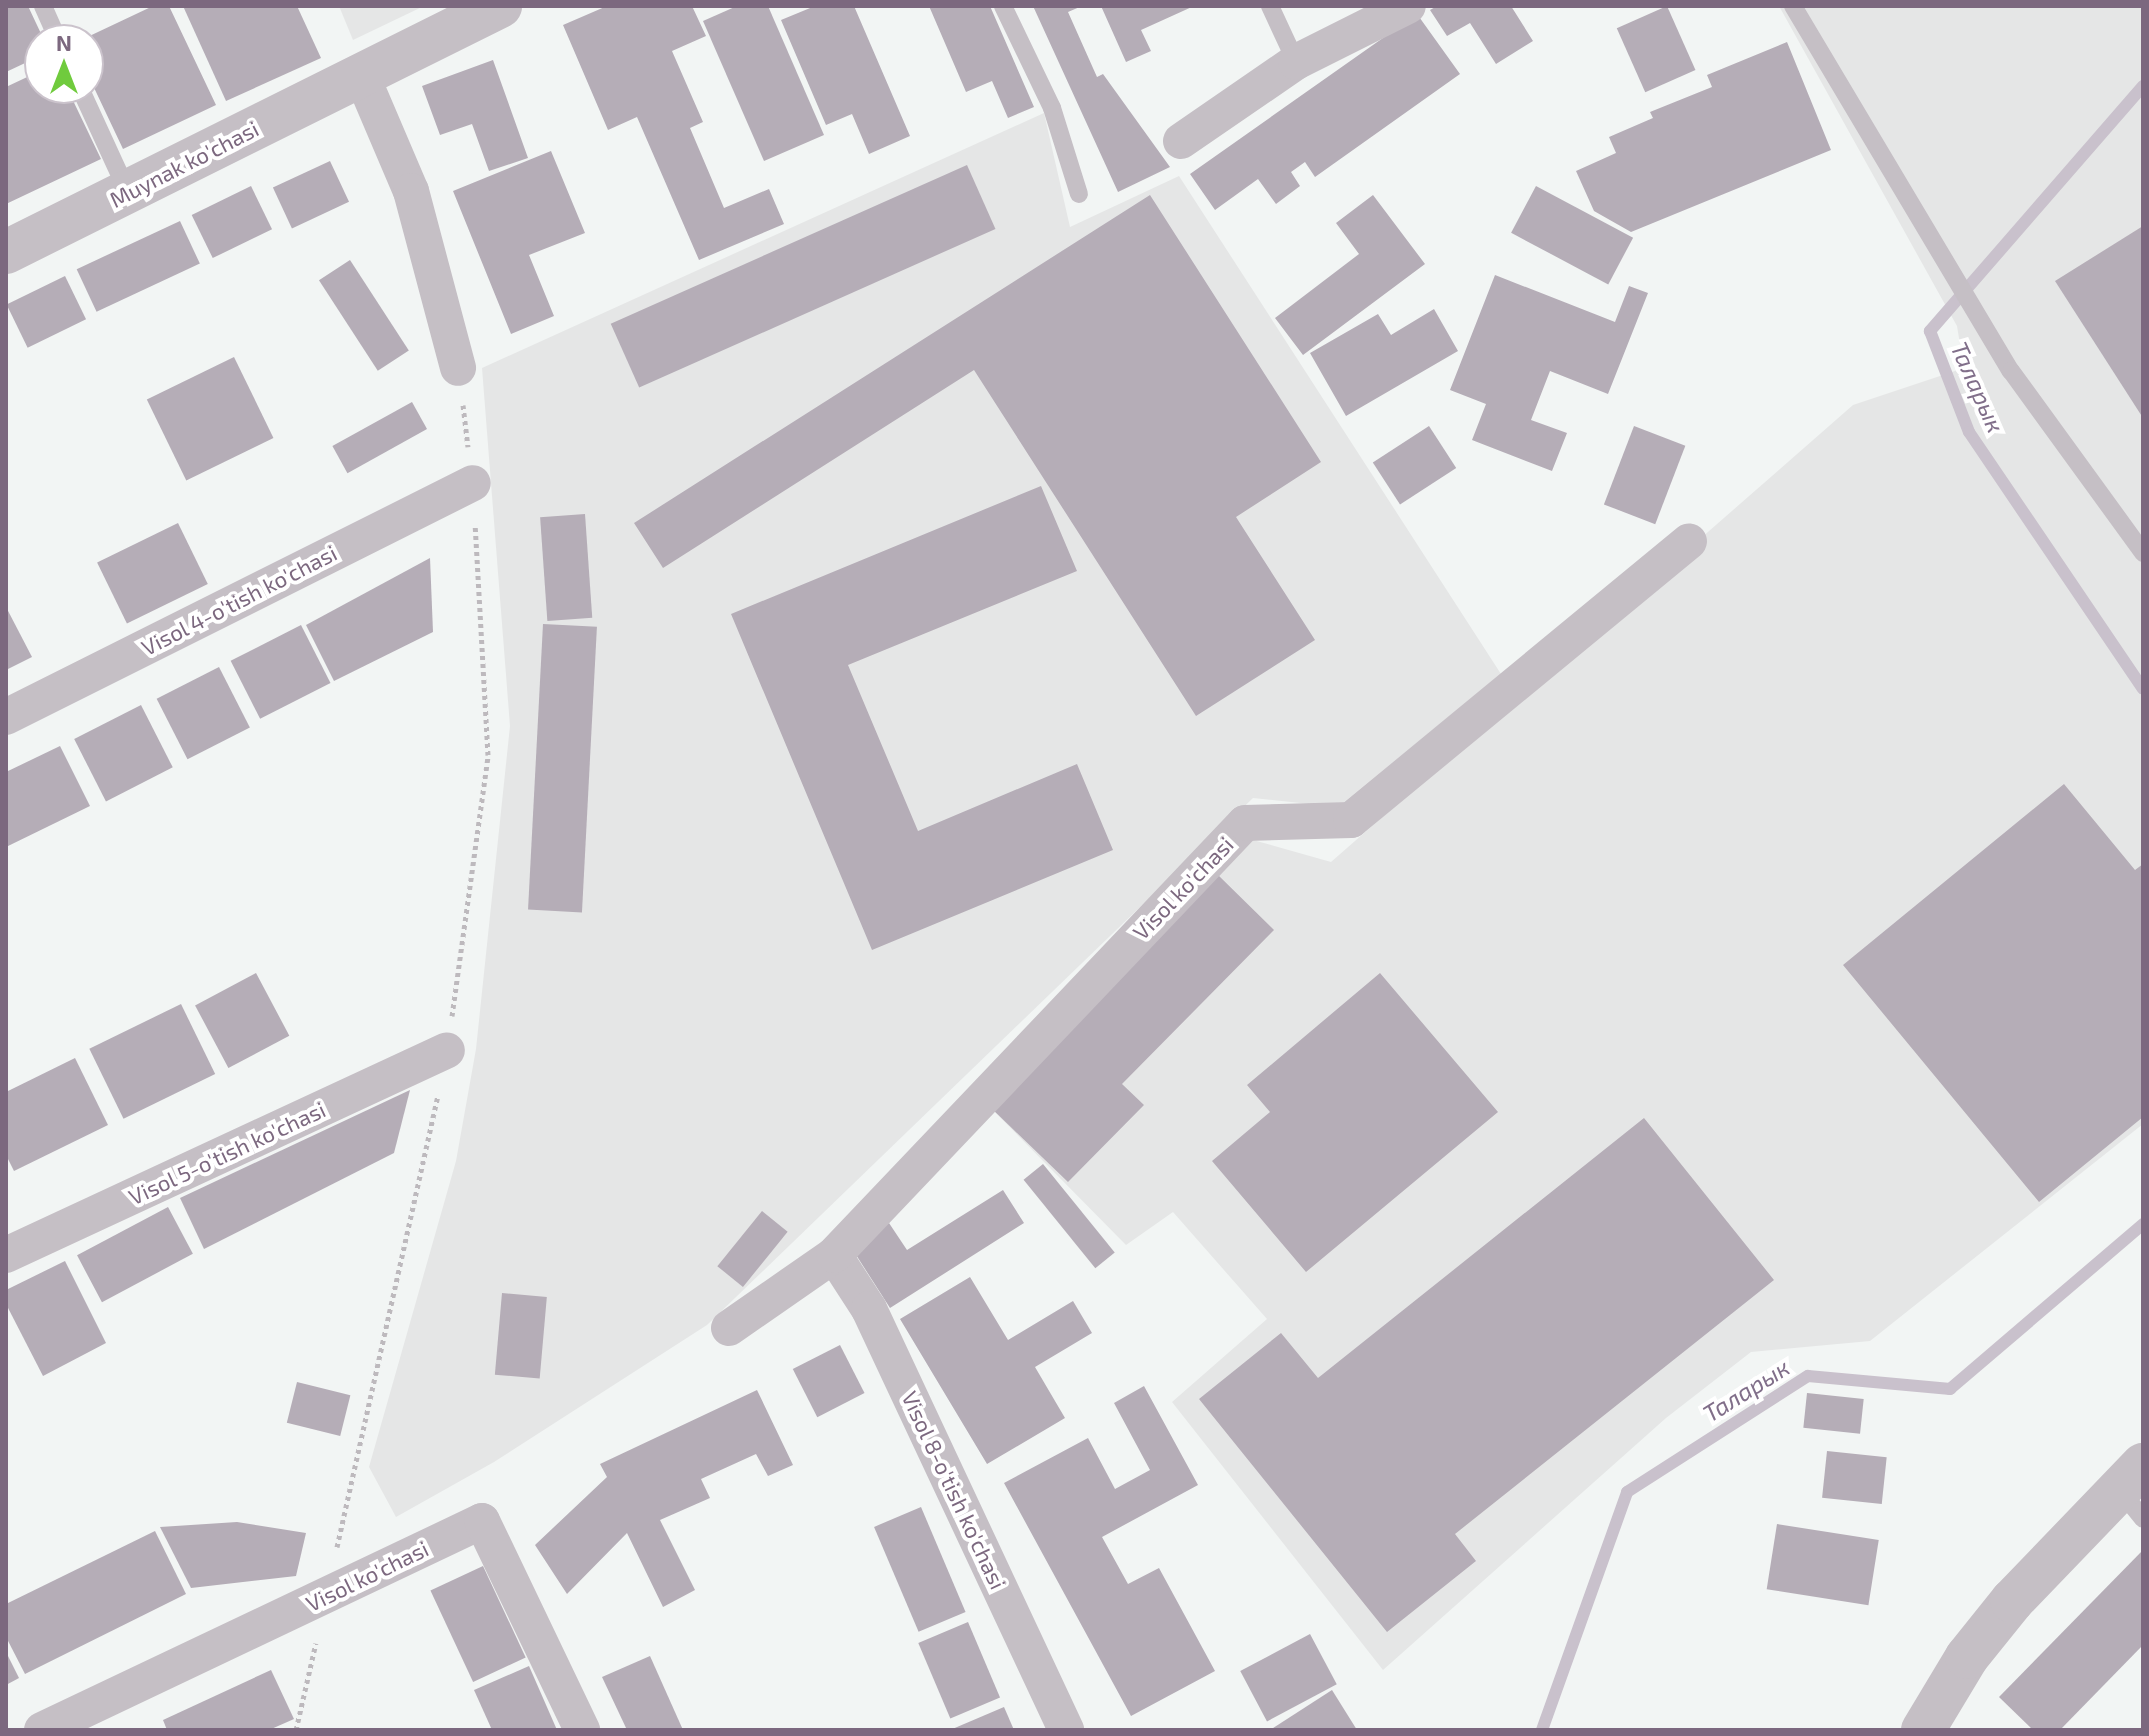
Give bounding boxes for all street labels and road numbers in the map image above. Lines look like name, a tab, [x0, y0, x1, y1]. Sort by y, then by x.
street label: Muynak ko'chasi	[105, 115, 263, 213]
street label: Visol 4-o'tish ko'chasi	[137, 539, 341, 661]
street label: Visol ko'chasi	[1127, 831, 1239, 945]
street label: Visol 5-o'tish ko'chasi	[124, 1096, 330, 1210]
street label: Visol 8-o'tish ko'chasi	[896, 1387, 1012, 1593]
street label: Visol ko'chasi	[301, 1535, 433, 1617]

